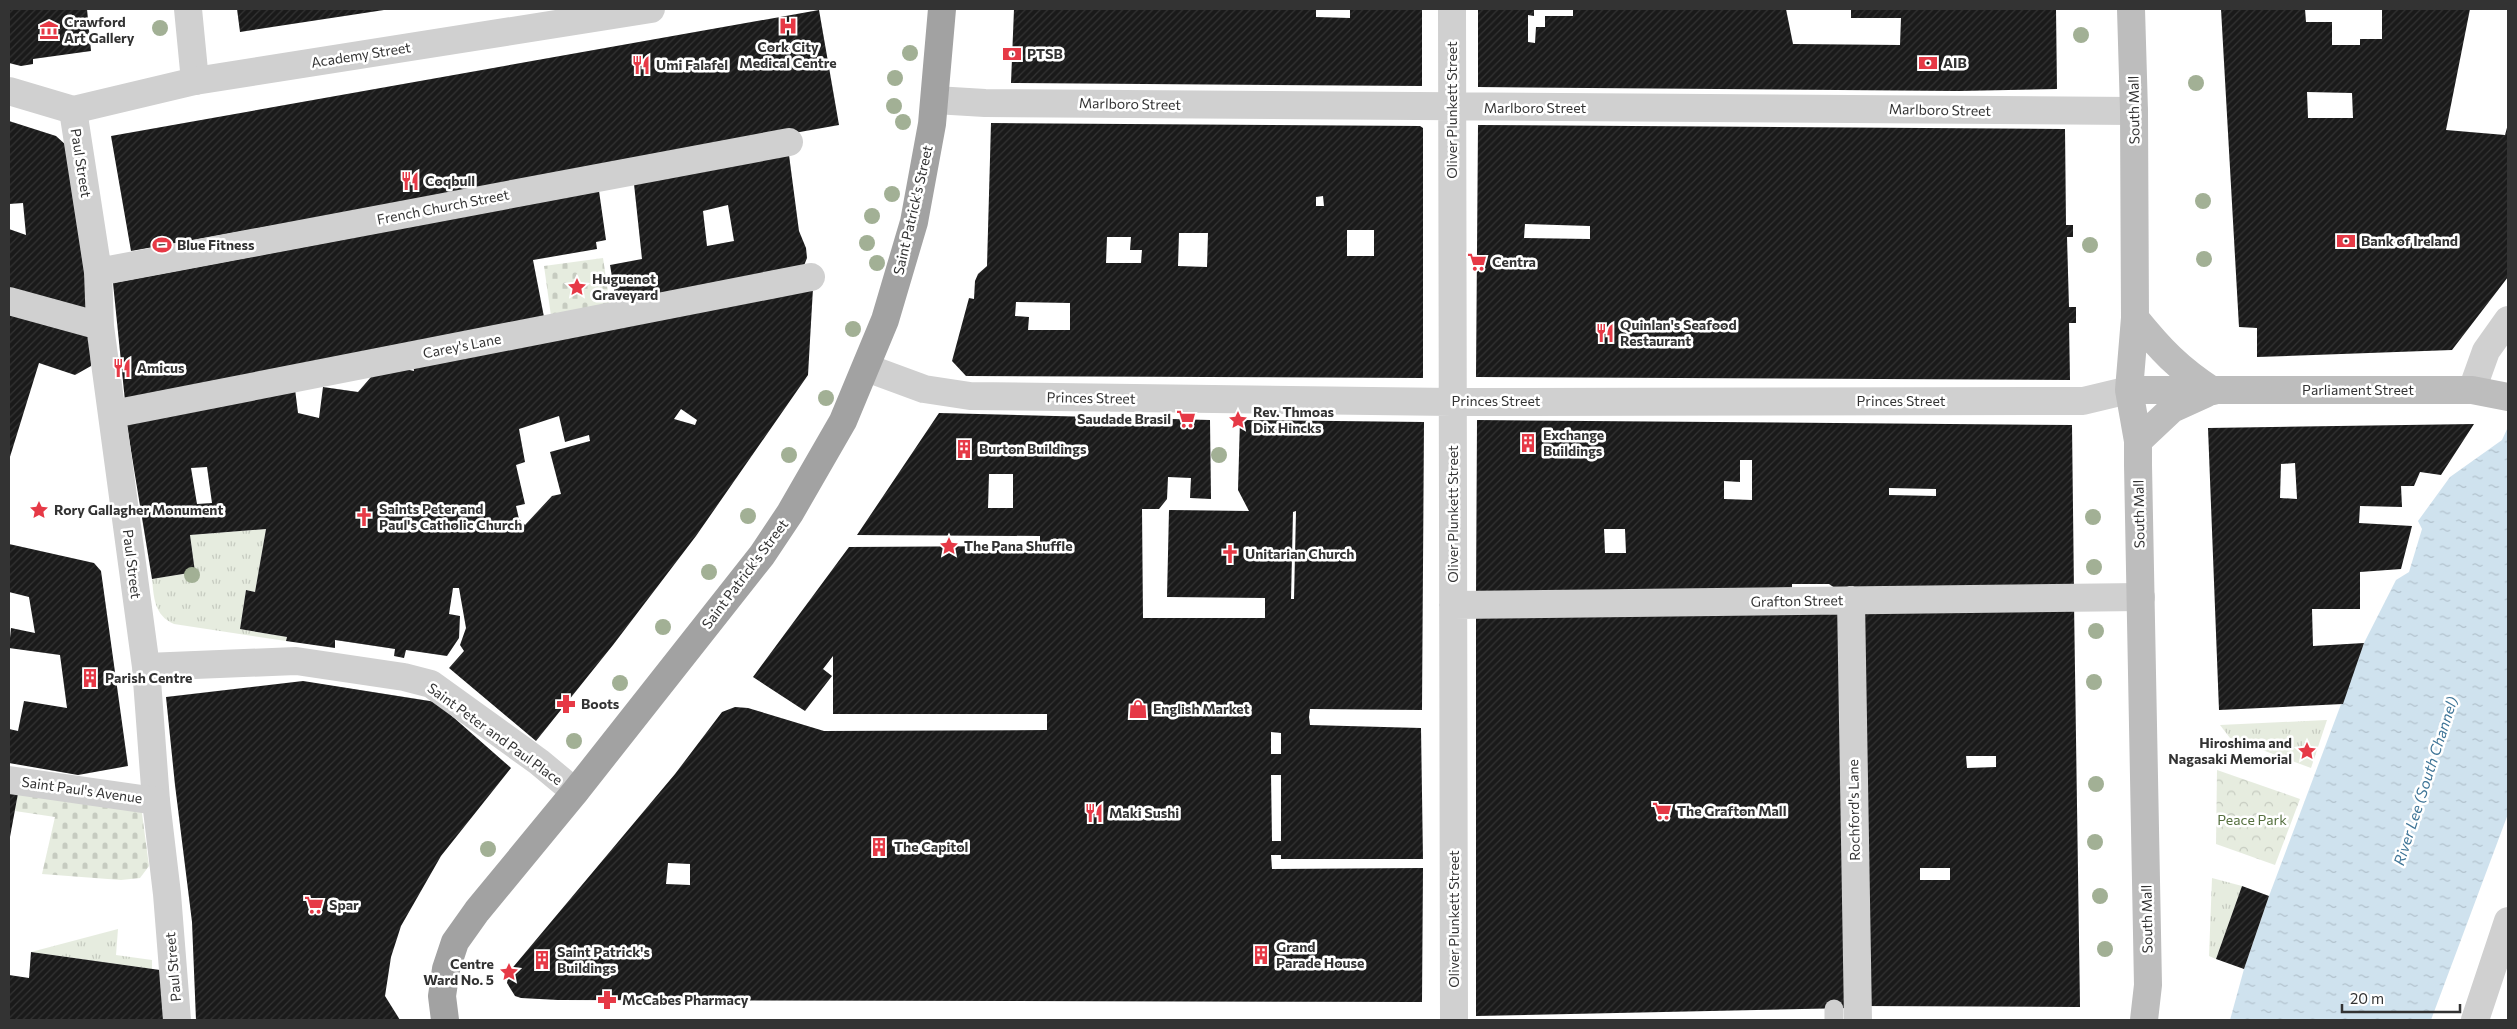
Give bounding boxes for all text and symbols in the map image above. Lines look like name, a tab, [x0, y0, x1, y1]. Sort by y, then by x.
place label: Crawford Art Gallery	[64, 13, 135, 46]
hospital icon: Cork City Medical Centre	[777, 15, 799, 37]
museum icon: Crawford Art Gallery	[38, 19, 60, 41]
street label: Academy Street	[310, 38, 412, 71]
place label: Cork City Medical Centre	[739, 38, 837, 71]
street label: Oliver Plunkett Street	[1443, 41, 1460, 179]
bank icon: PTSB	[1001, 43, 1023, 65]
place label: PTSB	[1027, 45, 1063, 62]
bank icon: AIB	[1917, 52, 1939, 74]
restaurant icon: Umi Falafel	[630, 54, 652, 76]
place label: AIB	[1943, 54, 1967, 71]
place label: Umi Falafel	[656, 56, 728, 73]
street label: South Mall	[2124, 76, 2143, 144]
street label: Marlboro Street	[1079, 94, 1182, 113]
street label: Marlboro Street	[1484, 99, 1586, 116]
street label: Marlboro Street	[1889, 100, 1992, 119]
street label: Paul Street	[68, 127, 95, 199]
street label: Saint Patrick's Street	[889, 143, 936, 276]
restaurant icon: Coqbull	[399, 170, 421, 192]
place label: Coqbull	[425, 172, 475, 189]
street label: French Church Street	[375, 185, 511, 228]
bank icon: Bank of Ireland	[2335, 230, 2357, 252]
place label: Bank of Ireland	[2361, 232, 2458, 249]
sports icon: Blue Fitness	[151, 234, 173, 256]
place label: Blue Fitness	[177, 236, 255, 253]
supermarket icon: Centra	[1466, 251, 1488, 273]
place label: Centra	[1492, 253, 1536, 270]
place label: Huguenot Graveyard	[592, 270, 658, 303]
place icon: Huguenot Graveyard	[566, 276, 588, 298]
place label: Quinlan's Seafood Restaurant	[1620, 316, 1737, 349]
restaurant icon: Quinlan's Seafood Restaurant	[1594, 322, 1616, 344]
street label: Carey's Lane	[421, 330, 502, 361]
restaurant icon: Amicus	[111, 357, 133, 379]
place label: Amicus	[137, 359, 185, 376]
street label: Parliament Street	[2302, 381, 2414, 398]
street label: Princes Street	[1046, 388, 1136, 407]
street label: Princes Street	[1452, 392, 1541, 409]
street label: Princes Street	[1857, 392, 1946, 409]
place label: Rev. Thmoas Dix Hincks	[1253, 403, 1335, 436]
supermarket icon: Saudade Brasil	[1175, 408, 1197, 430]
place icon: Rev. Thmoas Dix Hincks	[1227, 409, 1249, 431]
place label: Saudade Brasil	[1077, 410, 1171, 427]
place label: Exchange Buildings	[1543, 426, 1604, 459]
building icon: Exchange Buildings	[1517, 432, 1539, 454]
building icon: Burton Buildings	[953, 438, 975, 460]
place label: Burton Buildings	[979, 440, 1087, 457]
street label: Oliver Plunkett Street	[1444, 445, 1461, 583]
street label: South Mall	[2129, 480, 2148, 548]
place icon: Rory Gallagher Monument	[28, 499, 50, 521]
place label: Saints Peter and Paul's Catholic Church	[379, 500, 522, 533]
place label: Rory Gallagher Monument	[54, 501, 223, 518]
church icon: Saints Peter and Paul's Catholic Church	[353, 506, 375, 528]
street label: Saint Patrick's Street	[698, 515, 791, 632]
street label: Paul Street	[120, 528, 145, 600]
place icon: The Pana Shuffle	[938, 535, 960, 557]
place label: The Pana Shuffle	[964, 537, 1073, 554]
church icon: Unitarian Church	[1219, 543, 1241, 565]
place label: Unitarian Church	[1245, 545, 1354, 562]
street label: Grafton Street	[1750, 591, 1844, 610]
building icon: Parish Centre	[79, 667, 101, 689]
place label: Parish Centre	[105, 669, 192, 686]
street label: Saint Peter and Paul Place	[424, 679, 566, 788]
pharmacy icon: Boots	[555, 693, 577, 715]
water label: River Lee (South Channel)	[2389, 694, 2461, 867]
place label: Boots	[581, 695, 620, 712]
shop icon: English Market	[1127, 698, 1149, 720]
place label: English Market	[1153, 700, 1250, 717]
place label: Hiroshima and Nagasaki Memorial	[2168, 734, 2292, 767]
place icon: Hiroshima and Nagasaki Memorial	[2296, 740, 2318, 762]
street label: Rochford's Lane	[1844, 759, 1863, 861]
street label: Saint Paul's Avenue	[21, 773, 143, 806]
supermarket icon: The Grafton Mall	[1651, 800, 1673, 822]
restaurant icon: Maki Sushi	[1083, 802, 1105, 824]
place label: The Grafton Mall	[1677, 802, 1787, 819]
place label: Maki Sushi	[1109, 804, 1179, 821]
park label: Peace Park	[2217, 811, 2287, 828]
building icon: The Capitol	[868, 836, 890, 858]
place label: The Capitol	[894, 838, 968, 855]
street label: Oliver Plunkett Street	[1445, 850, 1462, 988]
street label: South Mall	[2137, 885, 2156, 953]
supermarket icon: Spar	[303, 894, 325, 916]
place label: Spar	[329, 896, 359, 913]
street label: Paul Street	[161, 931, 184, 1003]
place label: Grand Parade House	[1276, 938, 1364, 971]
place label: Saint Patrick's Buildings	[557, 943, 650, 976]
building icon: Grand Parade House	[1250, 944, 1272, 966]
building icon: Saint Patrick's Buildings	[531, 949, 553, 971]
place label: Centre Ward No. 5	[423, 955, 494, 988]
place icon: Centre Ward No. 5	[498, 961, 520, 983]
scale bar	[2342, 982, 2460, 1014]
pharmacy icon: McCabes Pharmacy	[596, 989, 618, 1011]
text: 20 m	[2350, 989, 2384, 1007]
place label: McCabes Pharmacy	[622, 991, 749, 1008]

